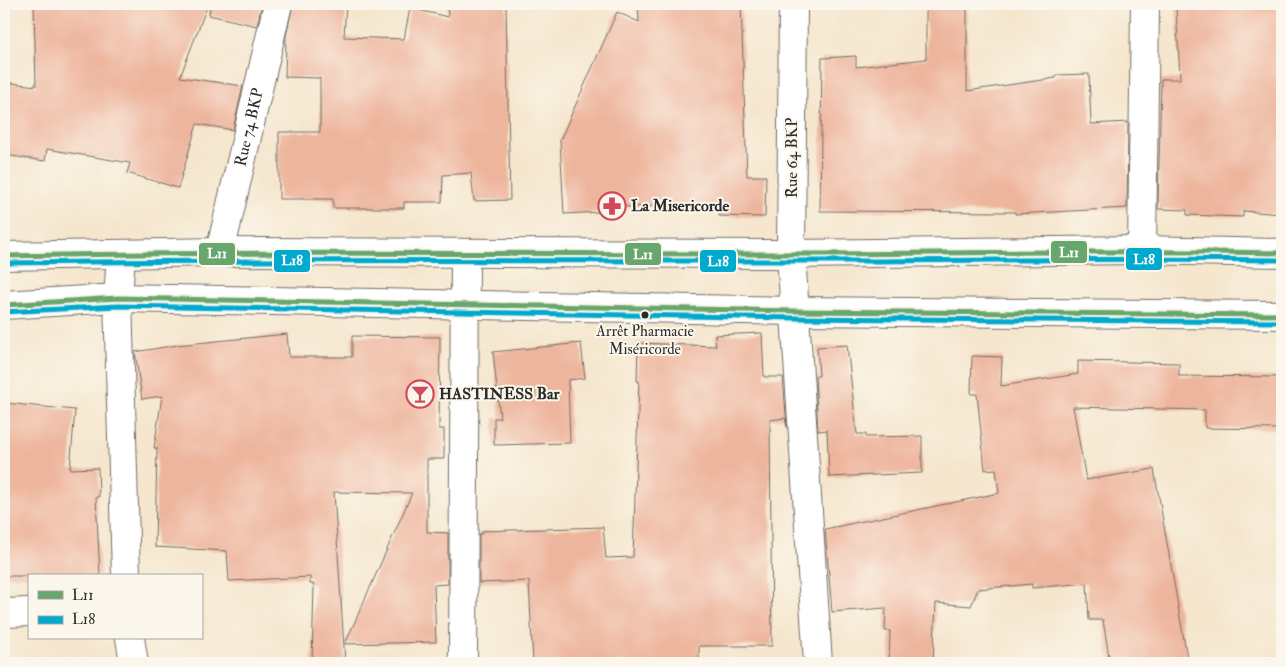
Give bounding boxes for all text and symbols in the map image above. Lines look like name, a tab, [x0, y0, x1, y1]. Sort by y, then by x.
street label: Rue 74 BKP	[230, 86, 268, 168]
street label: Rue 64 BKP	[782, 118, 802, 198]
pharmacy icon: La Misericorde	[597, 191, 627, 221]
place label: La Misericorde	[631, 196, 729, 216]
line badge: L11	[1050, 240, 1088, 264]
line badge: L11	[198, 242, 236, 266]
line badge: L11	[624, 242, 662, 266]
text: L11	[1059, 244, 1079, 261]
text: L11	[207, 245, 227, 262]
text: L11	[633, 246, 653, 263]
line badge: L18	[1125, 247, 1163, 271]
line badge: L18	[273, 249, 311, 273]
line badge: L18	[699, 249, 737, 273]
text: L18	[1133, 251, 1155, 268]
text: L18	[281, 252, 303, 269]
text: L18	[707, 253, 729, 270]
marker: Arrêt Pharmacie Miséricorde	[640, 310, 650, 320]
place label: Arrêt Pharmacie Miséricorde	[595, 322, 694, 359]
bar icon: HASTINESS Bar	[405, 379, 435, 409]
place label: HASTINESS Bar	[439, 384, 561, 404]
legend	[28, 574, 202, 640]
text: L11	[72, 586, 94, 605]
text: L18	[72, 610, 95, 629]

